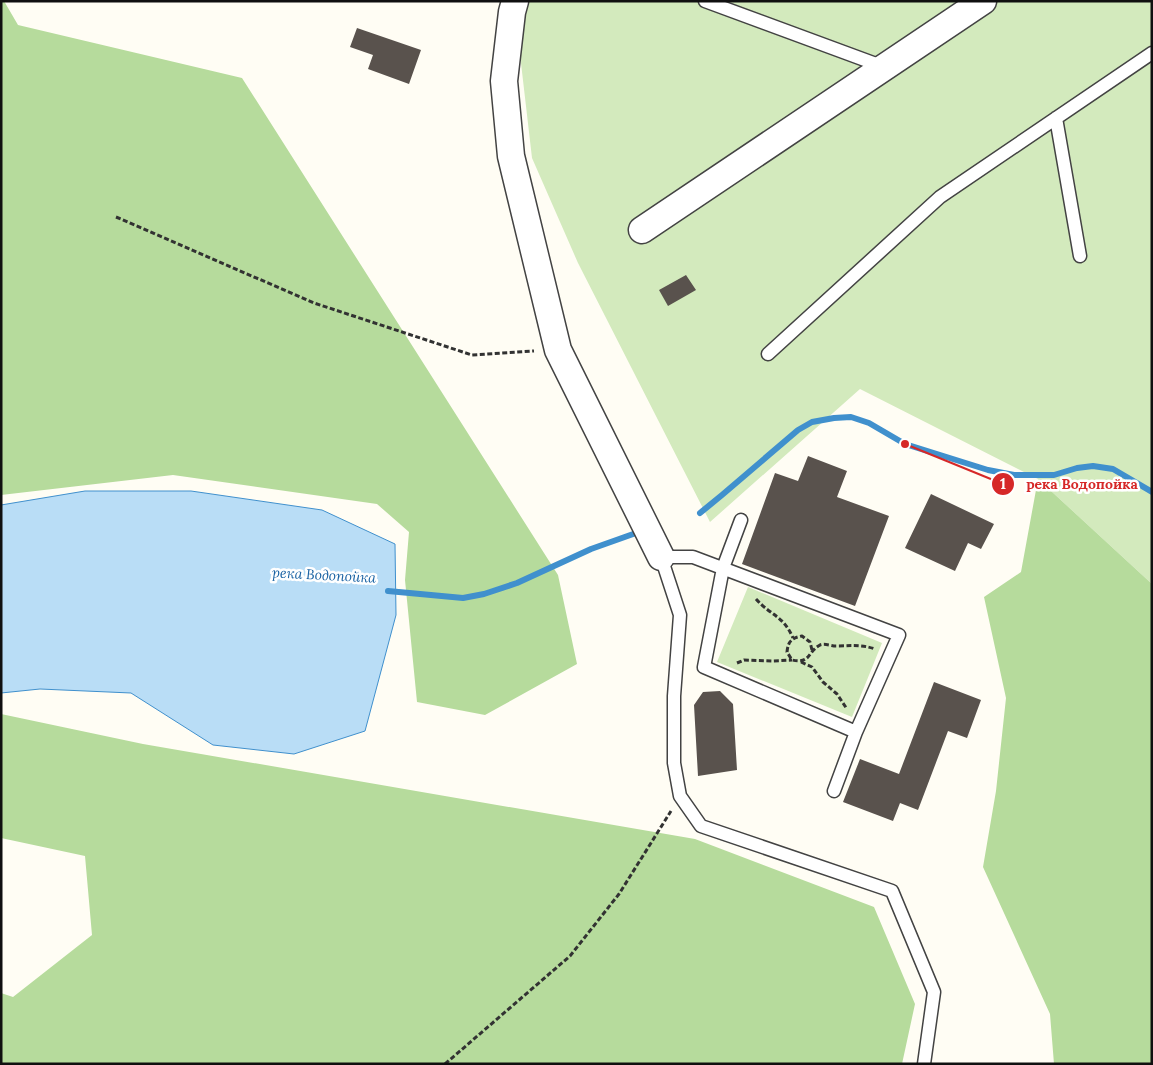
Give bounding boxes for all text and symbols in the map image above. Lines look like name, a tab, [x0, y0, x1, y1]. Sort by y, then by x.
callout: река Водопойка	[991, 470, 1147, 499]
text: 1	[1000, 474, 1006, 493]
text: река Водопойка	[1026, 475, 1138, 493]
water label: река Водопойка	[272, 563, 377, 587]

